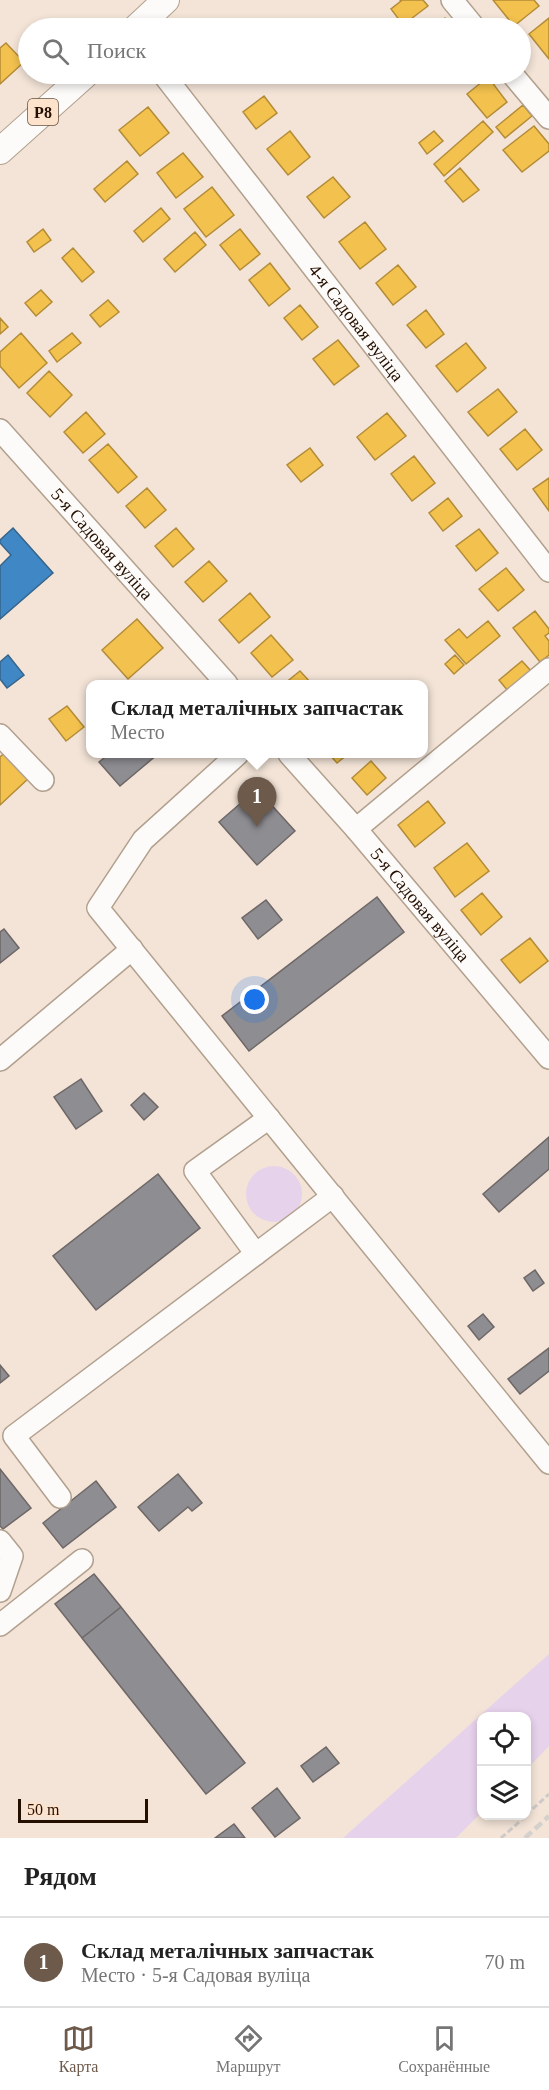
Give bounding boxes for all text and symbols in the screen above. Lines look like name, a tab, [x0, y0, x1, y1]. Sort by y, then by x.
search box	[18, 18, 531, 84]
icon: search	[39, 35, 72, 68]
text: Поиск	[87, 38, 146, 63]
road number: Р8	[28, 99, 58, 125]
street label: 4-я Садовая вуліца	[305, 260, 408, 385]
street label: 5-я Садовая вуліца	[47, 484, 157, 604]
popup	[86, 680, 428, 758]
text: Склад металічных запчастак	[111, 695, 403, 720]
text: Место	[111, 721, 165, 743]
pin: 1	[238, 778, 276, 827]
street label: 5-я Садовая вуліца	[366, 844, 474, 966]
your location	[240, 985, 269, 1014]
map controls	[477, 1712, 531, 1820]
button: locate	[477, 1712, 531, 1766]
button: layers	[477, 1766, 531, 1820]
scale bar	[18, 1796, 148, 1824]
text: 50 m	[27, 1801, 59, 1818]
text: Рядом	[24, 1862, 97, 1891]
text: Склад металічных запчастак	[81, 1938, 374, 1963]
text: 1	[39, 1951, 49, 1973]
text: 70 m	[484, 1951, 525, 1973]
text: Место · 5-я Садовая вуліца	[81, 1964, 310, 1986]
tab: Карта	[59, 2022, 98, 2076]
tab: Маршрут	[216, 2022, 281, 2076]
tab: Сохранённые	[398, 2022, 490, 2076]

